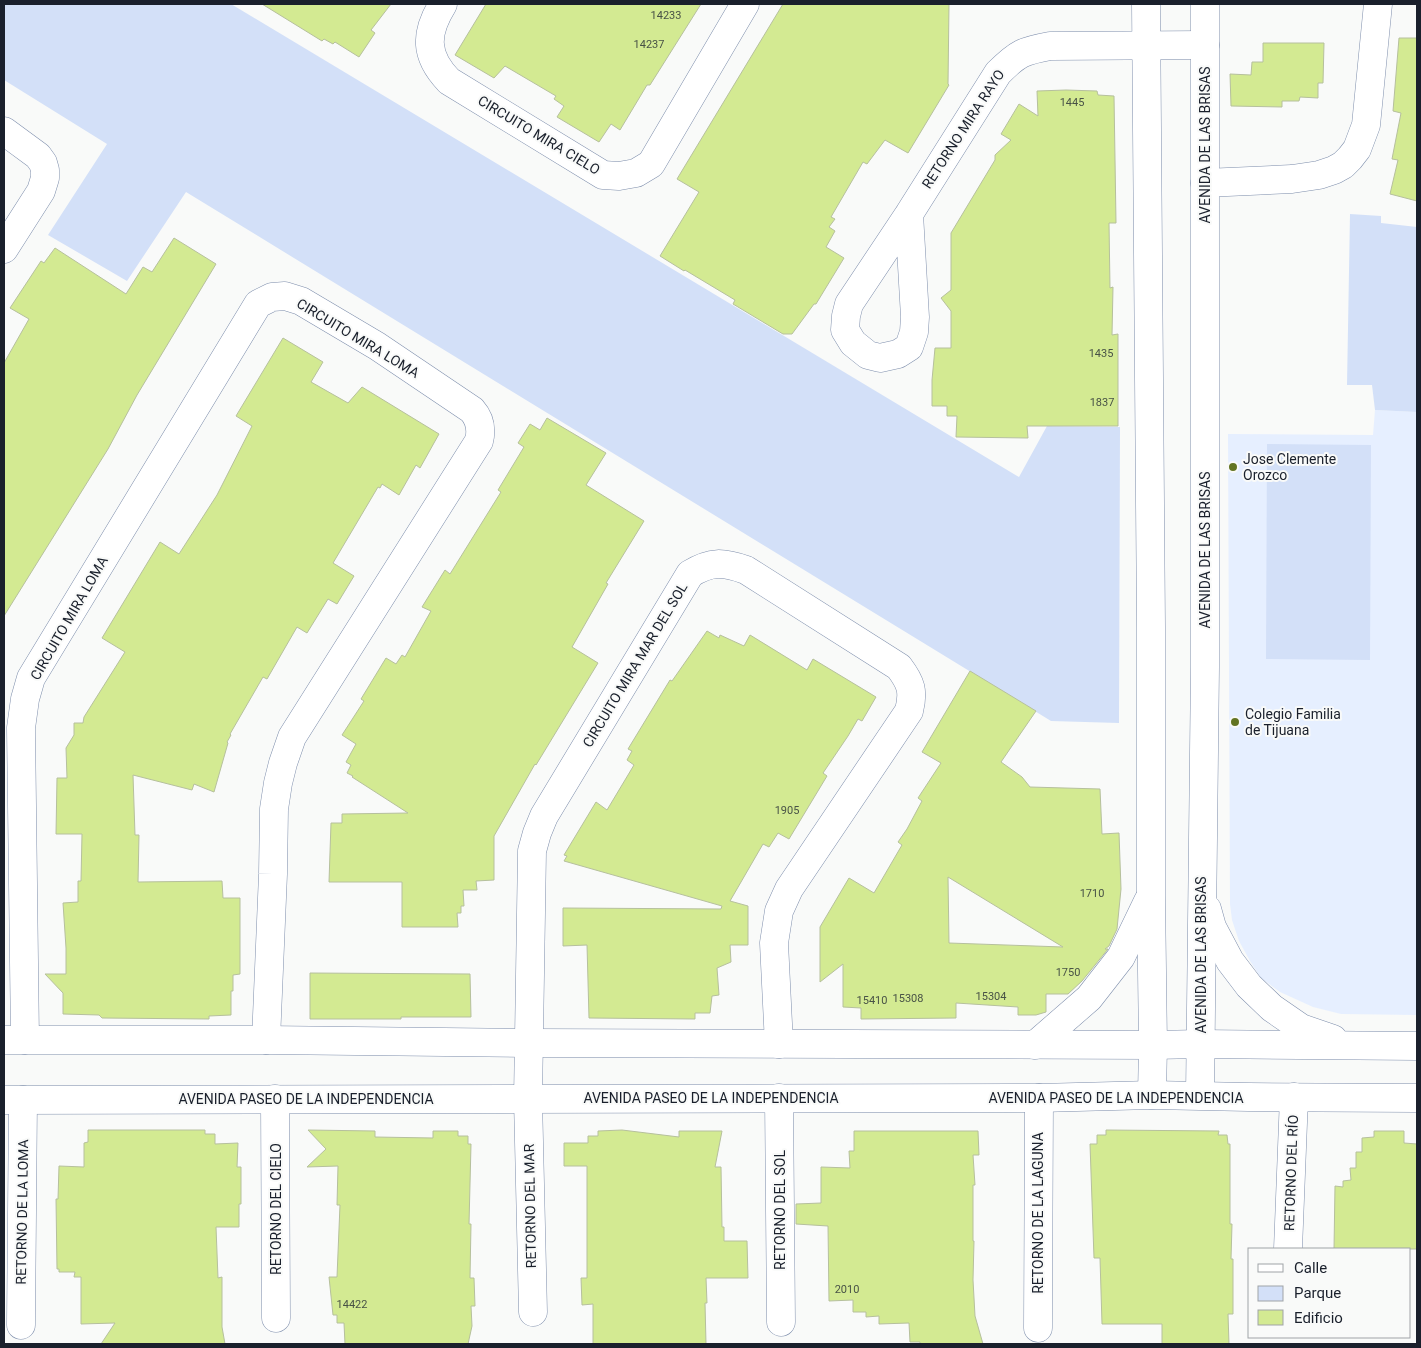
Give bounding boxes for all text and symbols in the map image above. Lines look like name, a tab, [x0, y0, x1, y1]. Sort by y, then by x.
house number: 14233	[651, 9, 681, 22]
house number: 14237	[634, 38, 664, 51]
street label: RETORNO MIRA RAYO	[919, 67, 1007, 191]
street label: AVENIDA DE LAS BRISAS	[1197, 67, 1213, 223]
street label: CIRCUITO MIRA CIELO	[475, 92, 603, 178]
house number: 1445	[1060, 96, 1084, 109]
street label: CIRCUITO MIRA LOMA	[294, 295, 422, 381]
house number: 1435	[1089, 347, 1113, 360]
house number: 1837	[1090, 396, 1114, 409]
place label: Jose Clemente Orozco	[1243, 451, 1336, 483]
marker: Jose Clemente Orozco	[1227, 461, 1239, 473]
street label: AVENIDA DE LAS BRISAS	[1197, 472, 1213, 628]
street label: CIRCUITO MIRA LOMA	[27, 553, 111, 683]
street label: CIRCUITO MIRA MAR DEL SOL	[579, 579, 691, 750]
place label: Colegio Familia de Tijuana	[1245, 706, 1341, 738]
marker: Colegio Familia de Tijuana	[1229, 716, 1241, 728]
house number: 1905	[775, 804, 799, 817]
street label: AVENIDA DE LAS BRISAS	[1193, 877, 1209, 1033]
house number: 1710	[1080, 887, 1104, 900]
house number: 1750	[1056, 966, 1080, 979]
house number: 15304	[976, 990, 1006, 1003]
house number: 15308	[893, 992, 923, 1005]
house number: 15410	[857, 994, 887, 1007]
street label: AVENIDA PASEO DE LA INDEPENDENCIA	[583, 1090, 839, 1106]
street label: AVENIDA PASEO DE LA INDEPENDENCIA	[988, 1090, 1244, 1106]
street label: AVENIDA PASEO DE LA INDEPENDENCIA	[178, 1091, 434, 1107]
street label: RETORNO DEL RÍO	[1280, 1114, 1301, 1231]
street label: RETORNO DE LA LAGUNA	[1030, 1132, 1046, 1294]
street label: RETORNO DE LA LOMA	[13, 1139, 31, 1285]
street label: RETORNO DEL CIELO	[268, 1143, 284, 1275]
street label: RETORNO DEL MAR	[521, 1143, 539, 1268]
street label: RETORNO DEL SOL	[772, 1150, 788, 1270]
legend	[1248, 1248, 1411, 1338]
text: Calle	[1294, 1259, 1327, 1277]
house number: 2010	[835, 1283, 859, 1296]
text: Parque	[1294, 1284, 1341, 1302]
house number: 14422	[337, 1298, 367, 1311]
text: Edificio	[1294, 1309, 1343, 1327]

